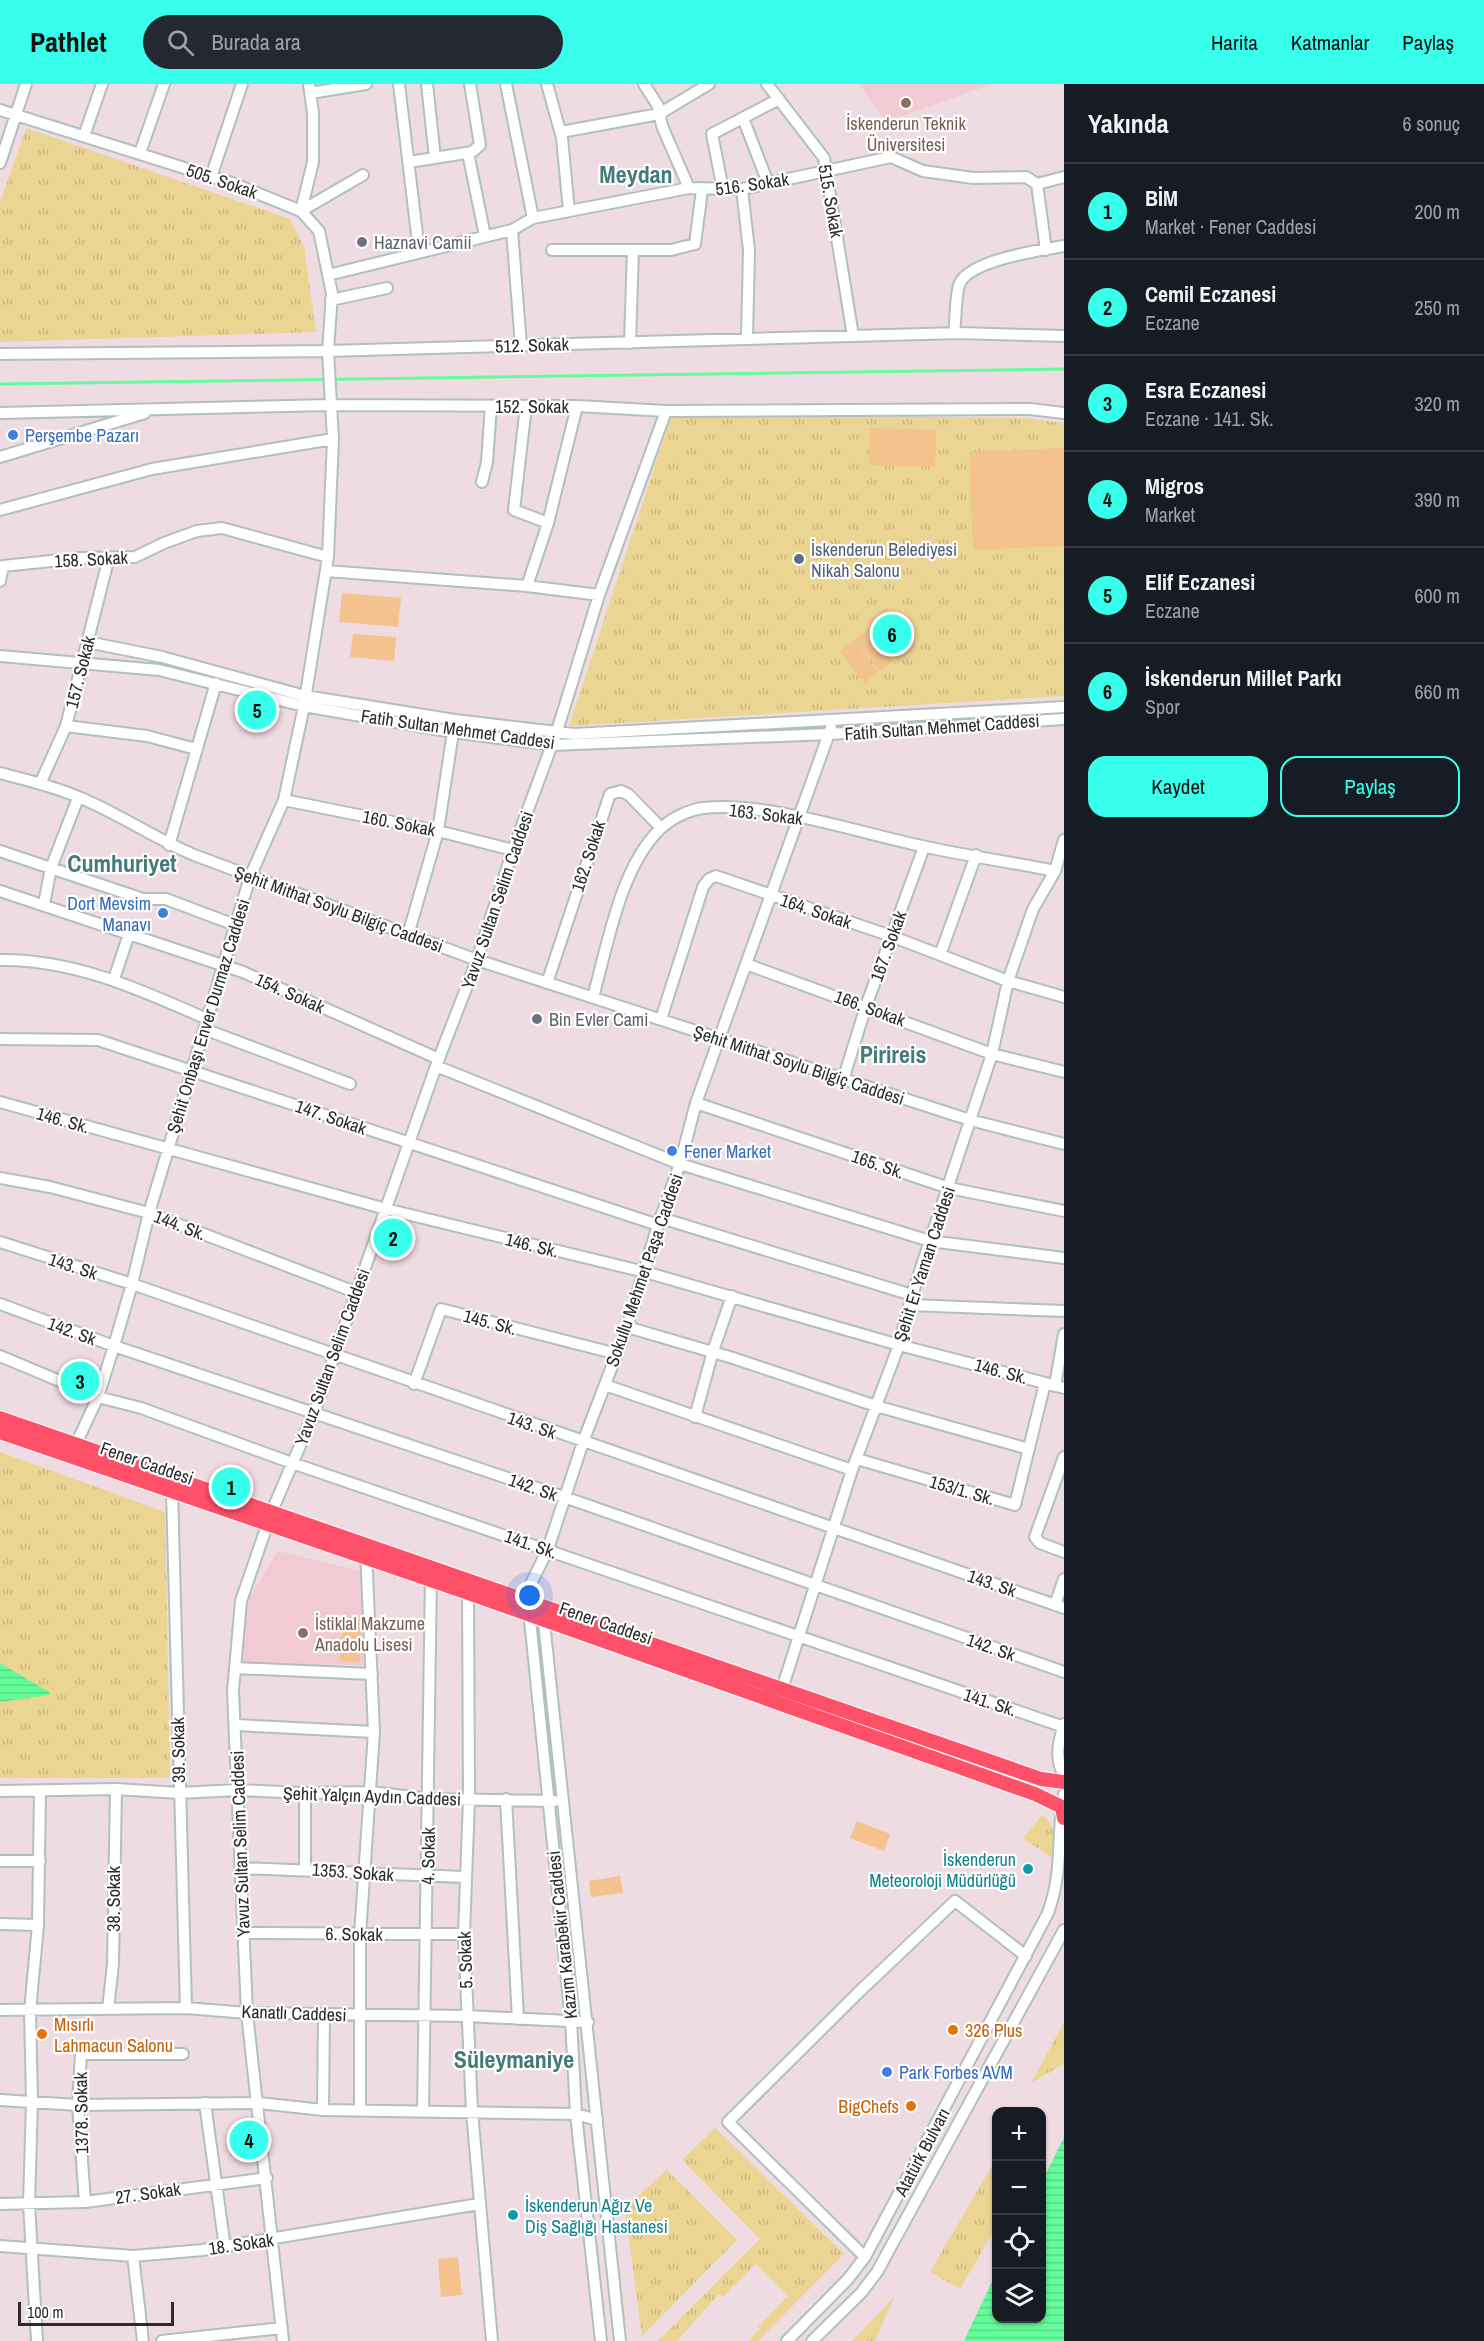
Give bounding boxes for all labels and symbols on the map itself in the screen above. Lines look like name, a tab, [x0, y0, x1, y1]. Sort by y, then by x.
marker: İskenderun Teknik Üniversitesi	[899, 96, 913, 110]
place label: İskenderun Teknik Üniversitesi	[846, 111, 966, 157]
street label: 505. Sokak	[183, 157, 262, 205]
district label: Meydan	[599, 158, 673, 190]
street label: 515. Sokak	[812, 162, 850, 240]
street label: 516. Sokak	[714, 166, 791, 202]
place label: Haznavi Camii	[374, 230, 472, 255]
marker: Haznavi Camii	[355, 235, 369, 249]
street label: 512. Sokak	[495, 331, 570, 359]
street label: 152. Sokak	[495, 394, 570, 419]
place label: Perşembe Pazarı	[25, 423, 139, 448]
marker: Perşembe Pazarı	[6, 428, 20, 442]
place label: İskenderun Belediyesi Nikah Salonu	[811, 537, 957, 583]
street label: 158. Sokak	[53, 545, 129, 573]
marker: İskenderun Belediyesi Nikah Salonu	[792, 552, 806, 566]
pin: 6	[872, 612, 912, 656]
street label: 157. Sokak	[59, 633, 101, 711]
pin: 5	[238, 688, 276, 732]
street label: Fatih Sultan Mehmet Caddesi	[360, 703, 556, 755]
street label: Fatih Sultan Mehmet Caddesi	[844, 708, 1040, 746]
street label: 163. Sokak	[728, 797, 805, 831]
street label: 160. Sokak	[360, 804, 438, 842]
street label: Yavuz Sultan Selim Caddesi	[455, 808, 539, 992]
street label: 162. Sokak	[565, 816, 611, 895]
district label: Cumhuriyet	[67, 847, 177, 879]
street label: Şehit Mithat Soylu Bilgiç Caddesi	[231, 860, 447, 958]
street label: 164. Sokak	[777, 887, 856, 935]
place label: Dort Mevsim Manavı	[67, 891, 151, 937]
street label: Şehit Onbaşı Enver Durmaz Caddesi	[160, 896, 256, 1136]
marker: Dort Mevsim Manavı	[156, 906, 170, 920]
street label: 167. Sokak	[864, 906, 913, 985]
street label: 154. Sokak	[251, 967, 329, 1020]
street label: 166. Sokak	[831, 984, 910, 1033]
place label: Bin Evler Cami	[549, 1007, 648, 1032]
marker: Bin Evler Cami	[530, 1012, 544, 1026]
street label: Şehit Mithat Soylu Bilgiç Caddesi	[690, 1019, 908, 1111]
district label: Pirireis	[860, 1038, 926, 1070]
street label: 147. Sokak	[292, 1093, 371, 1141]
street label: 146. Sk.	[34, 1101, 92, 1139]
place label: Fener Market	[684, 1139, 771, 1164]
street label: 165. Sk.	[848, 1143, 908, 1185]
marker: Fener Market	[665, 1144, 679, 1158]
street label: Sokullu Mehmet Paşa Caddesi	[599, 1170, 689, 1370]
street label: Şehit Er Yaman Caddesi	[887, 1183, 961, 1345]
street label: 144. Sk.	[150, 1204, 210, 1246]
pin: 2	[374, 1216, 412, 1260]
street label: 146. Sk.	[503, 1226, 561, 1264]
street label: 143. Sk	[45, 1246, 101, 1286]
street label: Yavuz Sultan Selim Caddesi	[288, 1265, 376, 1449]
street label: 145. Sk.	[461, 1303, 519, 1341]
street label: 142. Sk	[44, 1311, 100, 1352]
street label: 146. Sk.	[972, 1352, 1030, 1390]
pin: 3	[60, 1358, 100, 1404]
street label: 143. Sk	[504, 1405, 560, 1445]
street label: Fener Caddesi	[97, 1435, 197, 1491]
pin: 1	[212, 1464, 250, 1510]
street label: 142. Sk	[505, 1467, 561, 1507]
street label: 153/1. Sk.	[927, 1469, 997, 1511]
street label: 141. Sk.	[501, 1523, 561, 1565]
street label: 143. Sk	[964, 1563, 1020, 1603]
your location	[515, 1581, 544, 1610]
street label: Fener Caddesi	[556, 1595, 656, 1651]
place label: İstiklal Makzume Anadolu Lisesi	[314, 1611, 425, 1657]
marker: İstiklal Makzume Anadolu Lisesi	[296, 1626, 310, 1640]
street label: 142. Sk	[963, 1627, 1019, 1667]
street label: 141. Sk.	[960, 1682, 1020, 1722]
street label: 39. Sokak	[165, 1716, 191, 1783]
street label: Yavuz Sultan Selim Caddesi	[224, 1750, 256, 1938]
street label: Şehit Yalçın Aydın Caddesi	[283, 1780, 461, 1812]
street label: 4. Sokak	[415, 1826, 441, 1885]
place label: İskenderun Meteoroloji Müdürlüğü	[869, 1847, 1016, 1893]
street label: Kazım Karabekir Caddesi	[541, 1850, 583, 2020]
street label: 1353. Sokak	[311, 1857, 395, 1887]
marker: İskenderun Meteoroloji Müdürlüğü	[1021, 1862, 1035, 1876]
street label: 38. Sokak	[101, 1866, 126, 1932]
street label: 6. Sokak	[325, 1921, 384, 1947]
street label: 5. Sokak	[451, 1930, 478, 1989]
street label: Kanatlı Caddesi	[241, 1999, 347, 2027]
place label: Mısırlı Lahmacun Salonu	[54, 2012, 173, 2058]
place label: 326 Plus	[965, 2018, 1022, 2043]
marker: 326 Plus	[946, 2023, 960, 2037]
marker: Mısırlı Lahmacun Salonu	[35, 2027, 49, 2041]
district label: Süleymaniye	[454, 2043, 574, 2075]
place label: Park Forbes AVM	[899, 2060, 1013, 2085]
marker: Park Forbes AVM	[880, 2065, 894, 2079]
street label: 1378. Sokak	[68, 2071, 94, 2154]
place label: BigChefs	[838, 2094, 899, 2119]
marker: BigChefs	[904, 2099, 918, 2113]
street label: Atatürk Bulvarı	[888, 2103, 956, 2201]
pin: 4	[230, 2118, 268, 2162]
street label: 27. Sokak	[114, 2176, 183, 2210]
place label: İskenderun Ağız Ve Diş Sağlığı Hastanesi	[525, 2193, 668, 2239]
marker: İskenderun Ağız Ve Diş Sağlığı Hastanesi	[506, 2208, 520, 2222]
street label: 18. Sokak	[207, 2227, 276, 2261]
scale bar	[18, 2299, 174, 2326]

